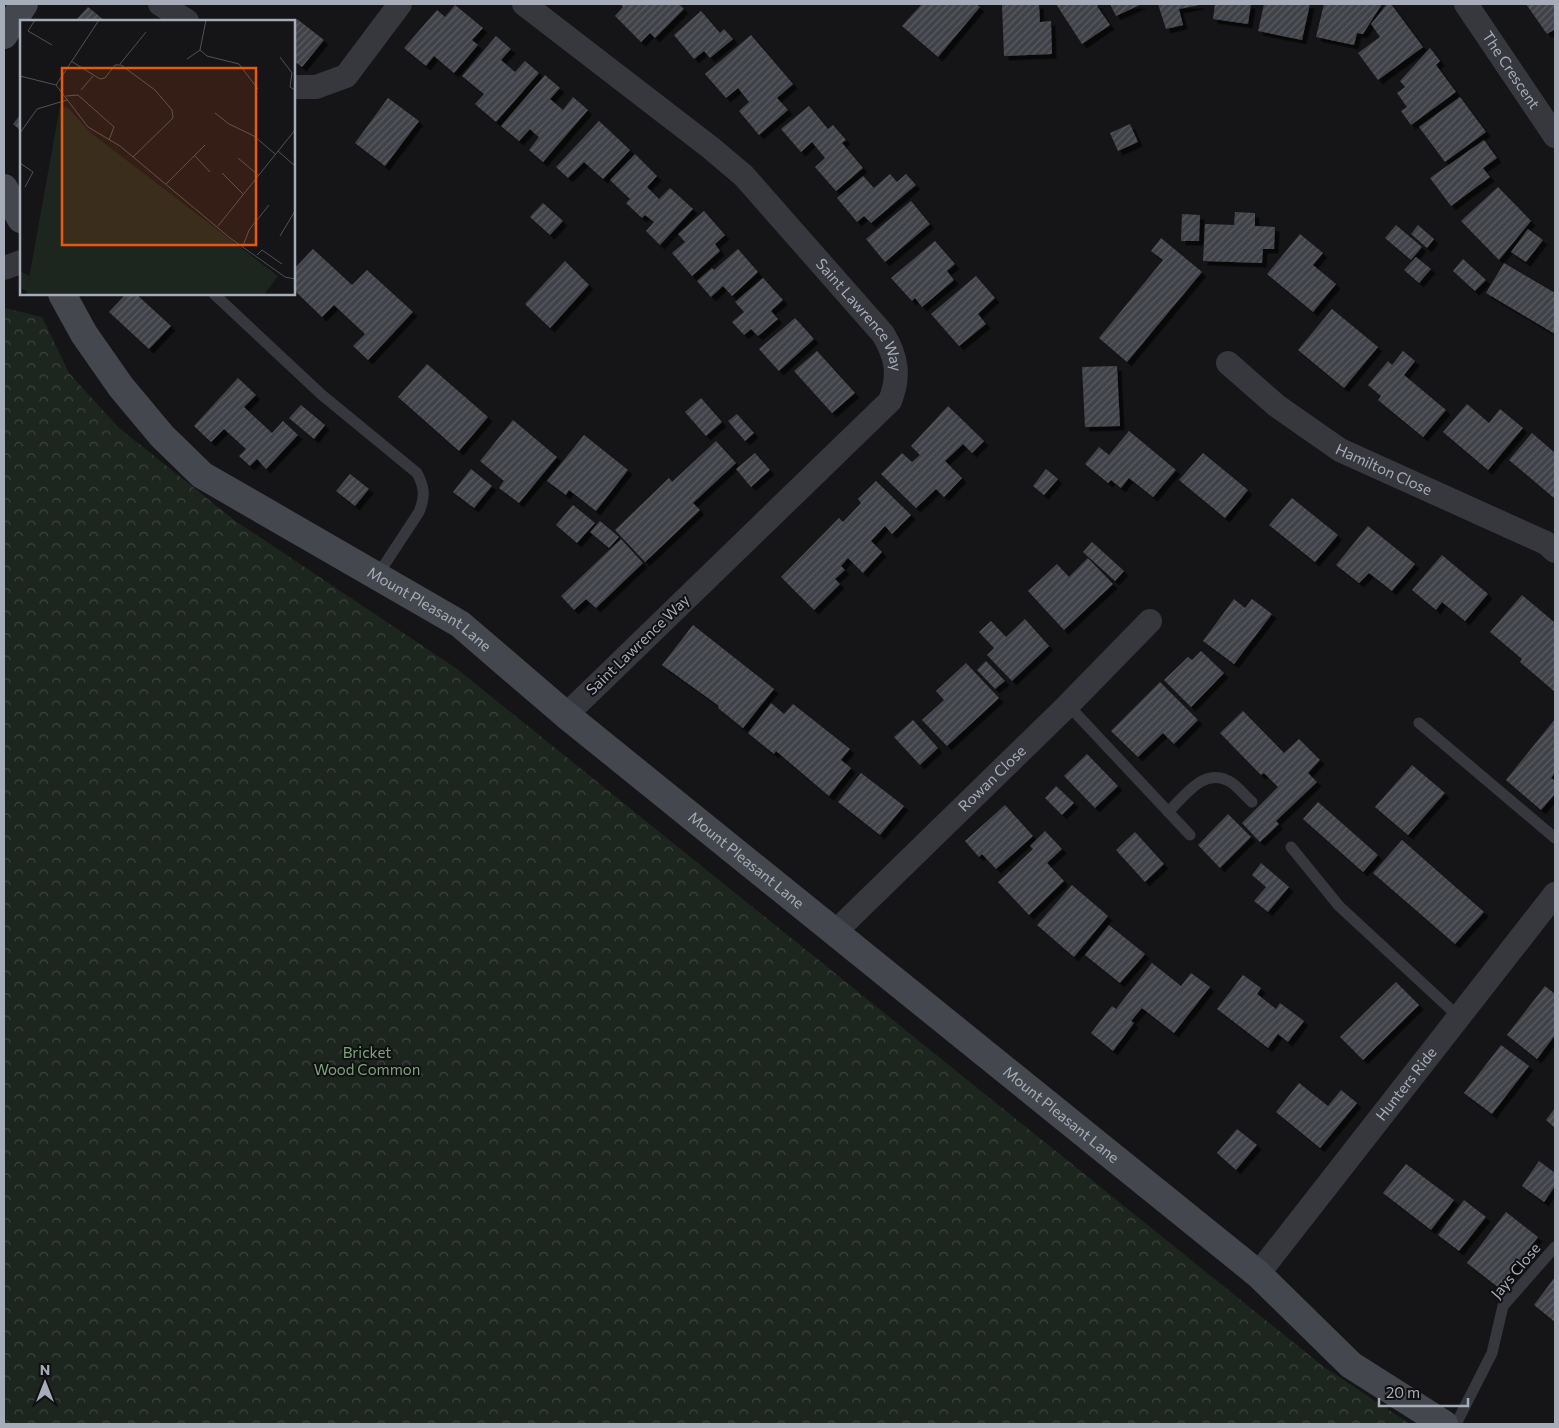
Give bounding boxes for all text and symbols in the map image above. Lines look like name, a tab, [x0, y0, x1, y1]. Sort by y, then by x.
inset map	[20, 20, 295, 295]
street label: The Crescent	[1479, 27, 1544, 112]
street label: Saint Lawrence Way	[813, 254, 906, 372]
street label: Hamilton Close	[1333, 439, 1435, 498]
street label: Mount Pleasant Lane	[364, 562, 495, 655]
street label: Saint Lawrence Way	[582, 590, 693, 698]
street label: Rowan Close	[954, 741, 1029, 815]
street label: Mount Pleasant Lane	[685, 807, 808, 912]
park label: Bricket Wood Common	[314, 1043, 420, 1078]
street label: Hunters Ride	[1371, 1043, 1440, 1124]
street label: Mount Pleasant Lane	[1000, 1062, 1123, 1166]
street label: Jays Close	[1487, 1239, 1544, 1302]
north arrow	[20, 1358, 70, 1408]
text: N	[40, 1361, 50, 1378]
scale bar	[1379, 1376, 1468, 1408]
text: 20 m	[1386, 1383, 1420, 1401]

